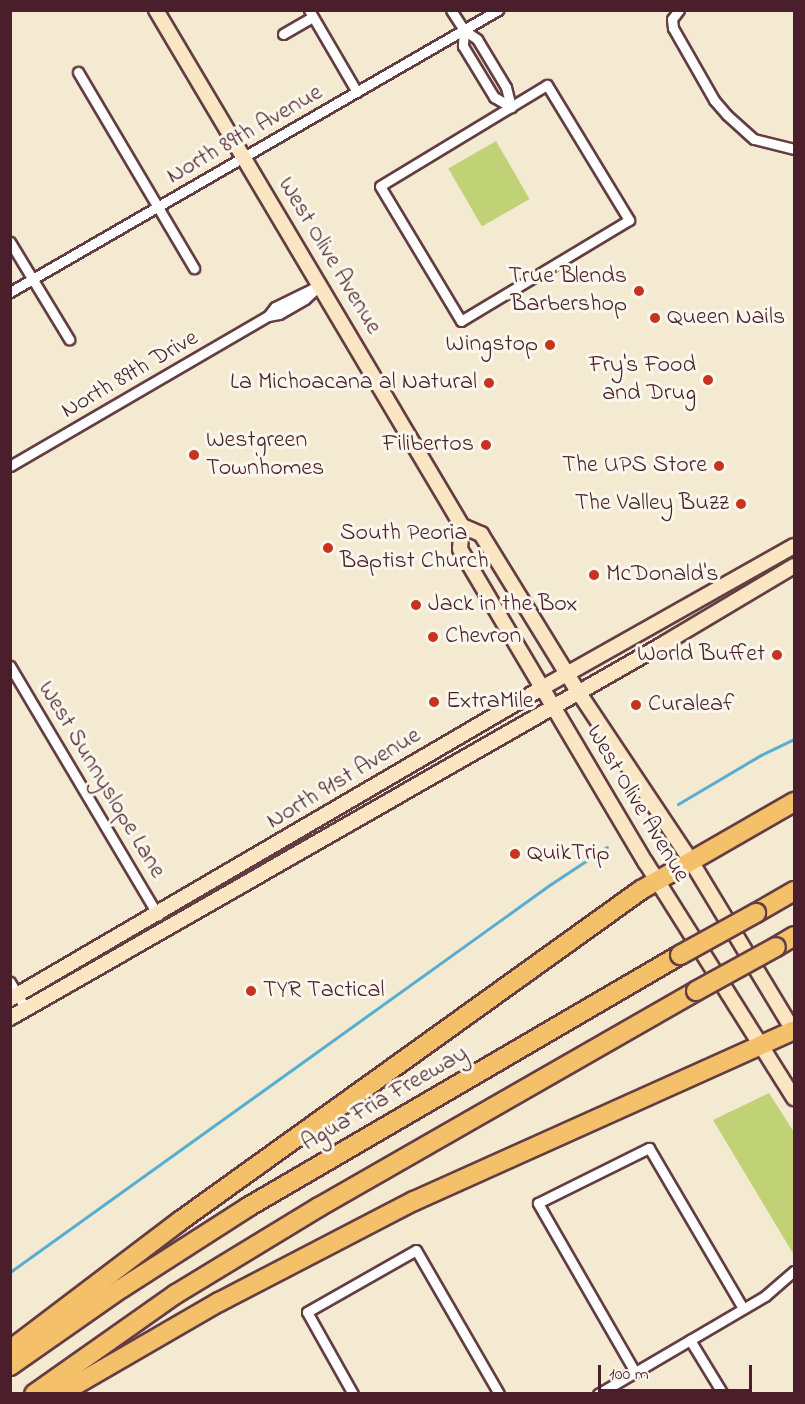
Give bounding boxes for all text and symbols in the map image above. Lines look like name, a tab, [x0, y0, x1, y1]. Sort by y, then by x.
street label: North 89th Avenue	[162, 79, 328, 191]
street label: West Olive Avenue	[271, 172, 387, 340]
place label: True Blends Barbershop	[508, 263, 627, 319]
marker: True Blends Barbershop	[632, 284, 646, 298]
place label: Queen Nails	[667, 304, 785, 332]
marker: Queen Nails	[648, 311, 662, 325]
street label: North 89th Drive	[56, 324, 204, 426]
place label: Wingstop	[445, 331, 538, 359]
marker: Wingstop	[543, 338, 557, 352]
place label: Fry's Food and Drug	[589, 352, 696, 408]
place label: La Michoacana al Natural	[230, 369, 477, 397]
marker: Fry's Food and Drug	[701, 373, 715, 387]
marker: La Michoacana al Natural	[482, 376, 496, 390]
place label: Westgreen Townhomes	[206, 427, 324, 483]
place label: Filibertos	[382, 431, 474, 459]
marker: Filibertos	[479, 438, 493, 452]
marker: Westgreen Townhomes	[187, 448, 201, 462]
place label: The UPS Store	[562, 452, 707, 480]
marker: The UPS Store	[712, 459, 726, 473]
place label: The Valley Buzz	[575, 490, 729, 518]
marker: The Valley Buzz	[734, 497, 748, 511]
place label: South Peoria Baptist Church	[340, 520, 489, 576]
marker: South Peoria Baptist Church	[321, 541, 335, 555]
place label: McDonald's	[606, 561, 718, 589]
marker: McDonald's	[587, 568, 601, 582]
place label: Jack in the Box	[428, 591, 578, 619]
marker: Jack in the Box	[409, 598, 423, 612]
place label: Chevron	[445, 623, 521, 651]
marker: Chevron	[426, 630, 440, 644]
place label: World Buffet	[637, 641, 765, 669]
marker: World Buffet	[770, 648, 784, 662]
street label: West Sunnyslope Lane	[31, 676, 171, 884]
place label: ExtraMile	[446, 688, 533, 716]
place label: Curaleaf	[648, 691, 734, 719]
marker: ExtraMile	[427, 695, 441, 709]
marker: Curaleaf	[629, 698, 643, 712]
street label: West Olive Avenue	[579, 720, 695, 888]
street label: North 91st Avenue	[262, 722, 426, 836]
place label: QuikTrip	[527, 840, 609, 868]
marker: QuikTrip	[508, 847, 522, 861]
place label: TYR Tactical	[263, 977, 384, 1005]
marker: TYR Tactical	[244, 984, 258, 998]
street label: Agua Fria Freeway	[297, 1040, 473, 1158]
scale bar	[601, 1353, 756, 1391]
text: 100 m	[609, 1362, 649, 1388]

